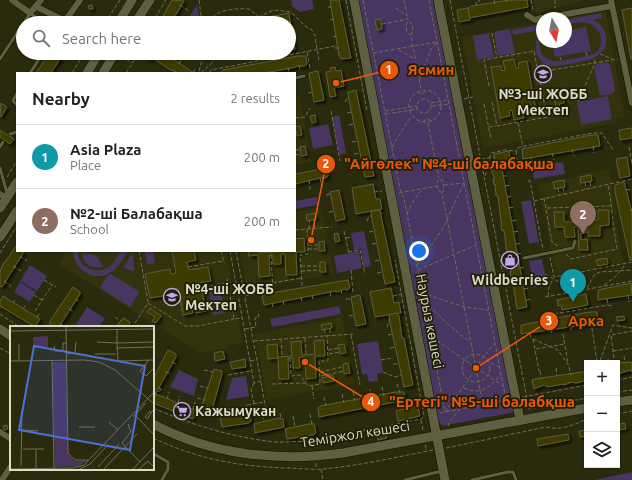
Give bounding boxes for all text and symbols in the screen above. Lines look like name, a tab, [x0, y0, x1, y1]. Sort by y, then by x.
north arrow	[536, 12, 572, 48]
search box	[16, 16, 296, 60]
icon: search	[30, 27, 52, 49]
text: Search here	[62, 30, 141, 47]
callout: Ясмин	[379, 56, 462, 83]
text: Ясмин	[408, 61, 454, 78]
text: 1	[386, 63, 392, 76]
school or university icon: №3-ші ЖОББ Мектеп	[533, 64, 553, 84]
place label: №3-ші ЖОББ Мектеп	[498, 86, 588, 118]
text: Nearby	[32, 89, 90, 108]
text: 2 results	[230, 91, 280, 105]
text: Asia Plaza	[70, 141, 141, 158]
text: 1	[41, 150, 49, 164]
text: 200 m	[244, 150, 280, 164]
callout: "Айгөлек" №4-ші балабақша	[316, 151, 562, 178]
text: "Айгөлек" №4-ші балабақша	[344, 155, 554, 172]
text: 2	[323, 157, 330, 170]
text: Place	[70, 158, 101, 172]
pin: 2	[570, 201, 596, 234]
text: №2-ші Балабақша	[70, 205, 203, 222]
text: 2	[41, 214, 49, 228]
text: 200 m	[244, 214, 280, 228]
text: School	[70, 222, 109, 236]
your location	[409, 241, 429, 261]
shop icon: Wildberries	[500, 250, 520, 270]
pin: 1	[560, 269, 586, 302]
street label: Наурыз көшесі	[413, 272, 447, 370]
place label: Wildberries	[472, 272, 549, 288]
place label: №4-ші ЖОББ Мектеп	[185, 281, 274, 313]
school or university icon: №4-ші ЖОББ Мектеп	[162, 287, 182, 307]
callout: Арка	[539, 308, 612, 335]
text: Арка	[568, 312, 604, 329]
text: 3	[546, 314, 552, 327]
inset map	[10, 326, 154, 470]
map controls	[584, 360, 620, 468]
button: +	[584, 360, 620, 396]
callout: "Ертегі" №5-ші балабқша	[361, 388, 583, 415]
text: "Ертегі" №5-ші балабқша	[389, 393, 575, 410]
text: 4	[368, 395, 375, 408]
button: −	[584, 396, 620, 432]
supermarket icon: Кажымукан	[172, 401, 192, 421]
place label: Кажымукан	[195, 403, 276, 419]
street label: Теміржол көшесі	[299, 417, 411, 451]
button: layers	[584, 432, 620, 468]

